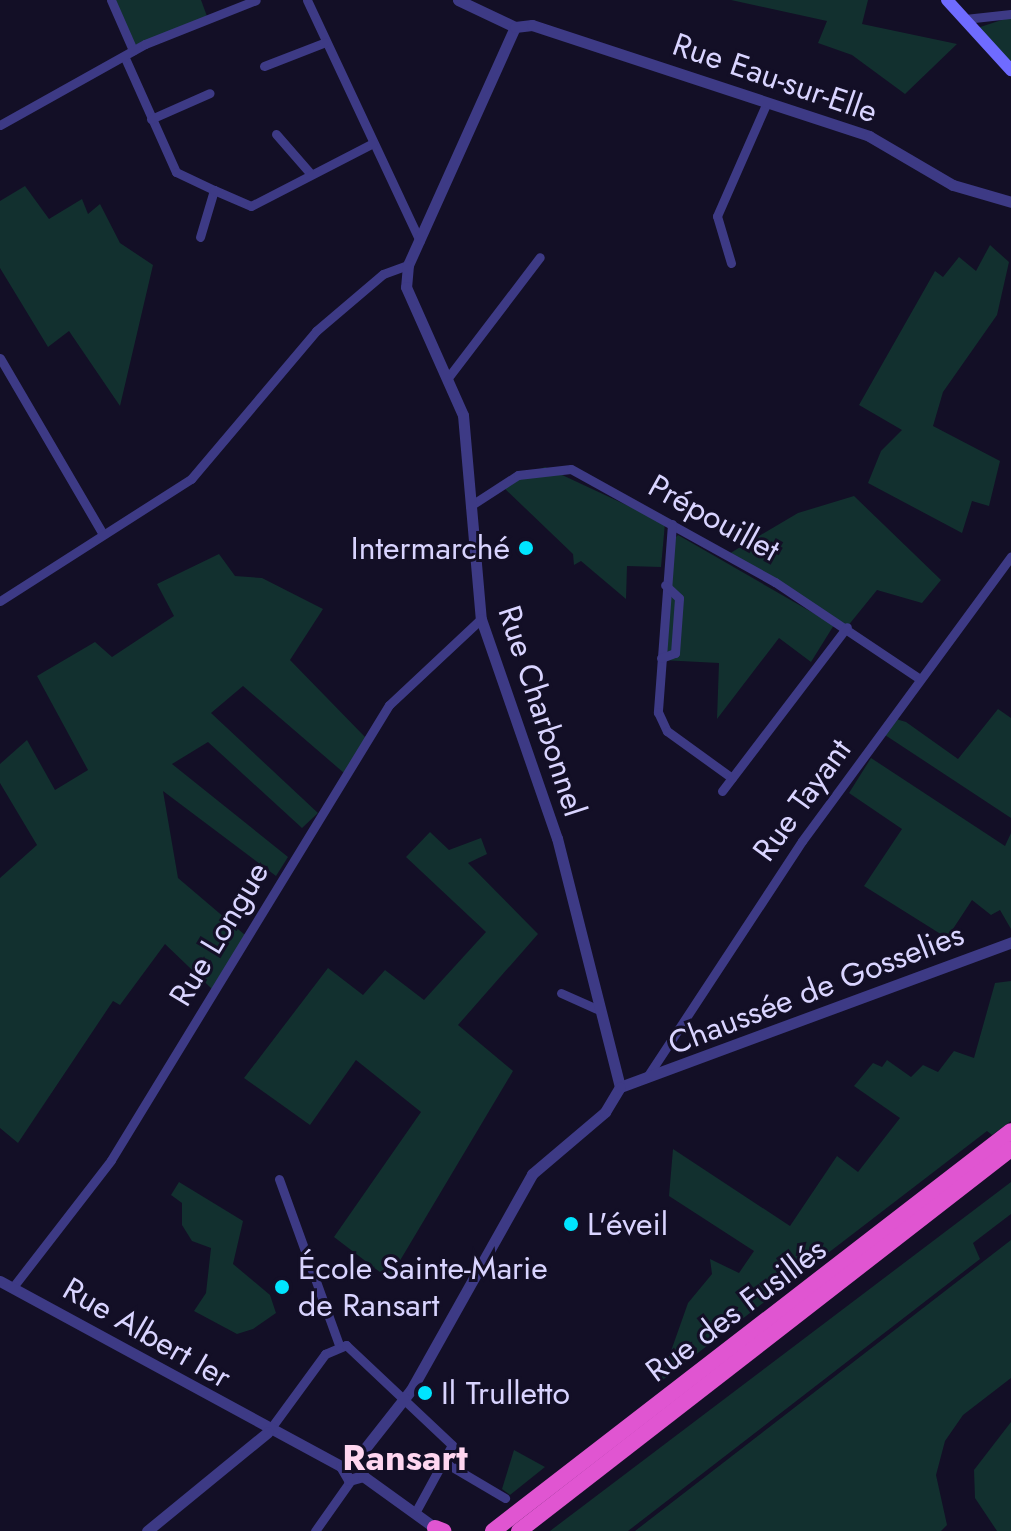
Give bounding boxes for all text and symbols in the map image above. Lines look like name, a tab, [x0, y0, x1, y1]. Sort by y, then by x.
street label: Rue Eau-sur-Elle	[668, 25, 882, 131]
street label: Prépouillet	[642, 466, 786, 570]
place label: Intermarché	[351, 529, 510, 567]
marker: Intermarché	[517, 539, 535, 557]
street label: Rue Charbonnel	[490, 601, 594, 821]
street label: Rue Tayant	[745, 731, 859, 869]
street label: Rue Longue	[161, 855, 277, 1013]
street label: Chaussée de Gosselies	[663, 915, 969, 1063]
place label: L'éveil	[587, 1205, 668, 1243]
marker: L'éveil	[562, 1215, 580, 1233]
street label: Rue des Fusillés	[638, 1230, 834, 1390]
place label: École Sainte-Marie de Ransart	[298, 1250, 548, 1325]
street label: Rue Albert Ier	[56, 1269, 238, 1397]
marker: École Sainte-Marie de Ransart	[273, 1278, 291, 1296]
place label: Il Trulletto	[441, 1374, 570, 1412]
marker: Il Trulletto	[416, 1384, 434, 1402]
district label: Ransart	[342, 1436, 468, 1480]

